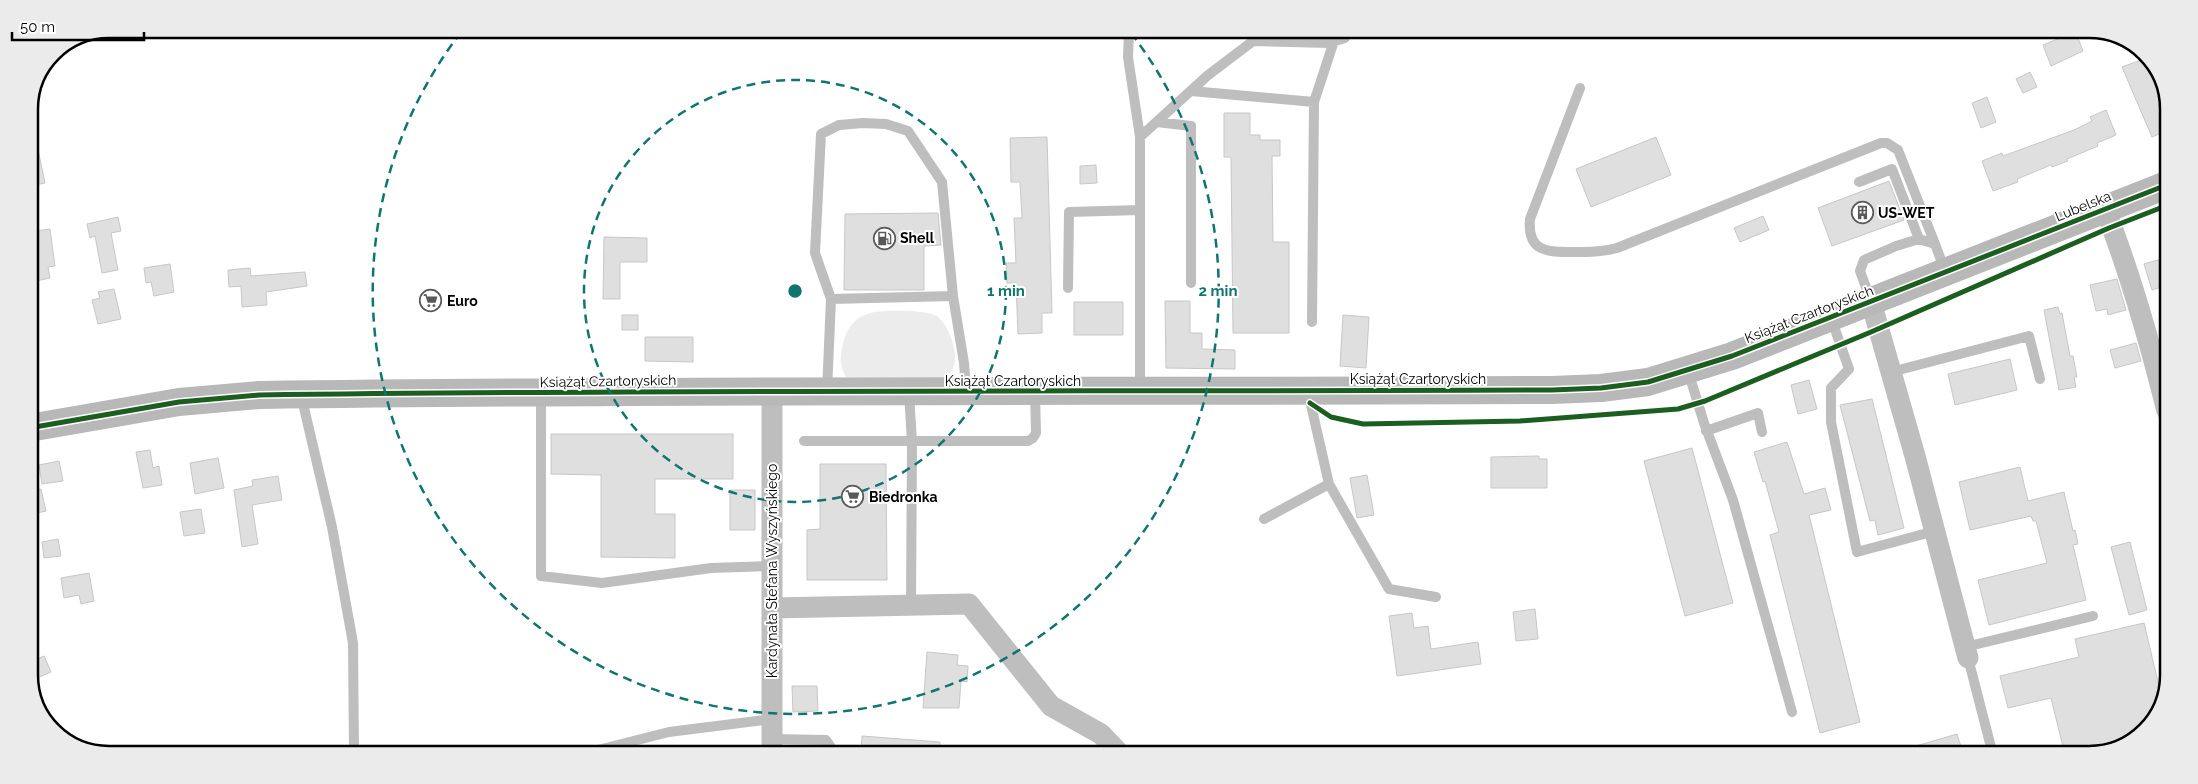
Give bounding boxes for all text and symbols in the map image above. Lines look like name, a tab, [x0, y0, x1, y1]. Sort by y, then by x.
scale bar	[12, 10, 145, 42]
text: 50 m	[20, 18, 55, 36]
street label: Lubelska	[2053, 188, 2113, 224]
building icon: US-WET	[1850, 201, 1874, 225]
place label: US-WET	[1878, 205, 1935, 221]
fuel station icon: Shell	[872, 226, 896, 250]
place label: Shell	[900, 230, 935, 246]
centre of rings	[786, 282, 804, 300]
text: 1 min	[987, 282, 1025, 300]
text: 2 min	[1199, 282, 1237, 300]
street label: Książąt Czartoryskich	[1742, 282, 1876, 346]
supermarket icon: Euro	[419, 289, 443, 313]
place label: Euro	[447, 293, 478, 309]
street label: Książąt Czartoryskich	[1350, 371, 1486, 387]
street label: Książąt Czartoryskich	[540, 372, 676, 390]
street label: Książąt Czartoryskich	[945, 373, 1081, 389]
street label: Kardynała Stefana Wyszyńskiego	[764, 464, 780, 678]
supermarket icon: Biedronka	[841, 485, 865, 509]
place label: Biedronka	[869, 489, 938, 505]

